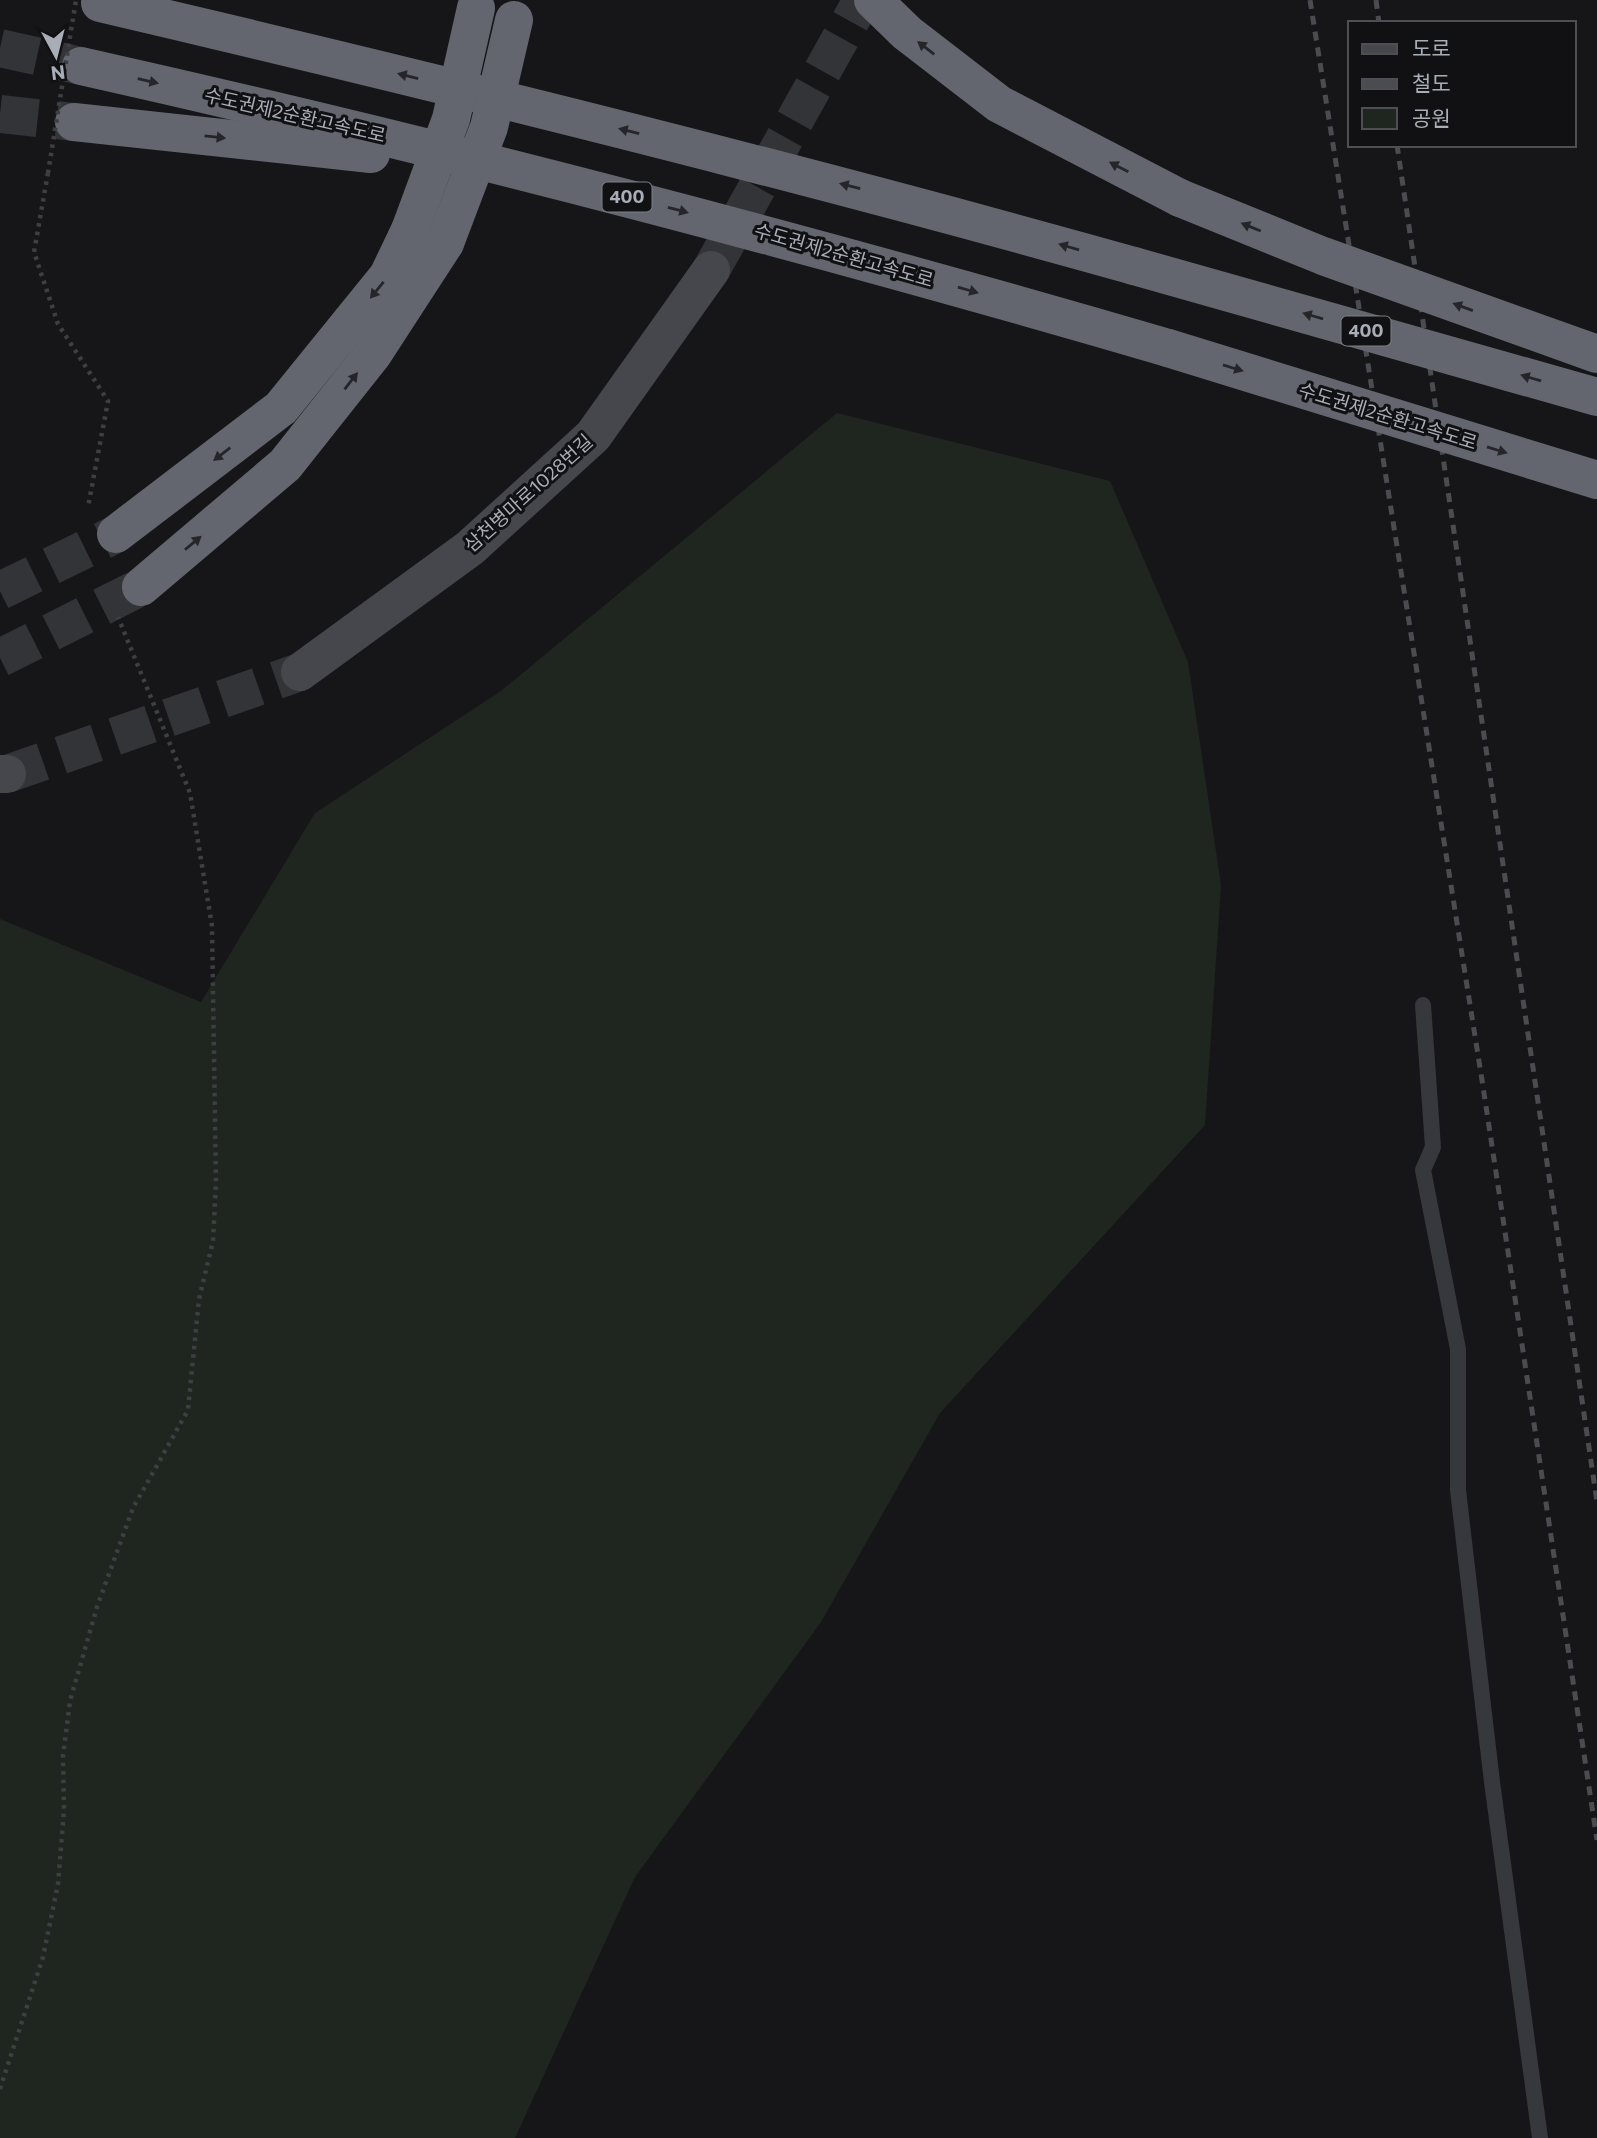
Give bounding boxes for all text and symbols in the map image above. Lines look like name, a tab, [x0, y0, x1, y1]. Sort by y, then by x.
north arrow	[21, 21, 91, 91]
legend	[1348, 21, 1576, 147]
text: 도로	[1412, 35, 1451, 60]
one-way arrow	[917, 42, 935, 56]
text: N	[50, 61, 67, 86]
one-way arrow	[397, 70, 419, 81]
text: 철도	[1412, 70, 1451, 95]
one-way arrow	[137, 75, 159, 86]
street label: 수도권제2순환고속도로	[202, 82, 388, 147]
text: 공원	[1412, 105, 1451, 130]
one-way arrow	[618, 125, 640, 136]
one-way arrow	[204, 131, 226, 142]
one-way arrow	[1109, 161, 1129, 172]
one-way arrow	[838, 180, 860, 191]
road number: 400	[602, 182, 652, 212]
one-way arrow	[667, 205, 689, 216]
street label: 수도권제2순환고속도로	[752, 218, 936, 291]
one-way arrow	[1240, 221, 1261, 232]
one-way arrow	[1058, 242, 1079, 252]
one-way arrow	[369, 280, 384, 298]
one-way arrow	[958, 286, 979, 296]
one-way arrow	[1453, 301, 1474, 312]
one-way arrow	[1301, 310, 1323, 321]
road number: 400	[1342, 316, 1390, 346]
one-way arrow	[1223, 363, 1244, 374]
one-way arrow	[344, 373, 359, 391]
one-way arrow	[1521, 373, 1542, 383]
street label: 수도권제2순환고속도로	[1296, 377, 1480, 454]
street label: 삼천병마로1028번길	[459, 429, 597, 556]
one-way arrow	[1487, 445, 1508, 455]
one-way arrow	[213, 447, 231, 462]
one-way arrow	[185, 536, 202, 551]

